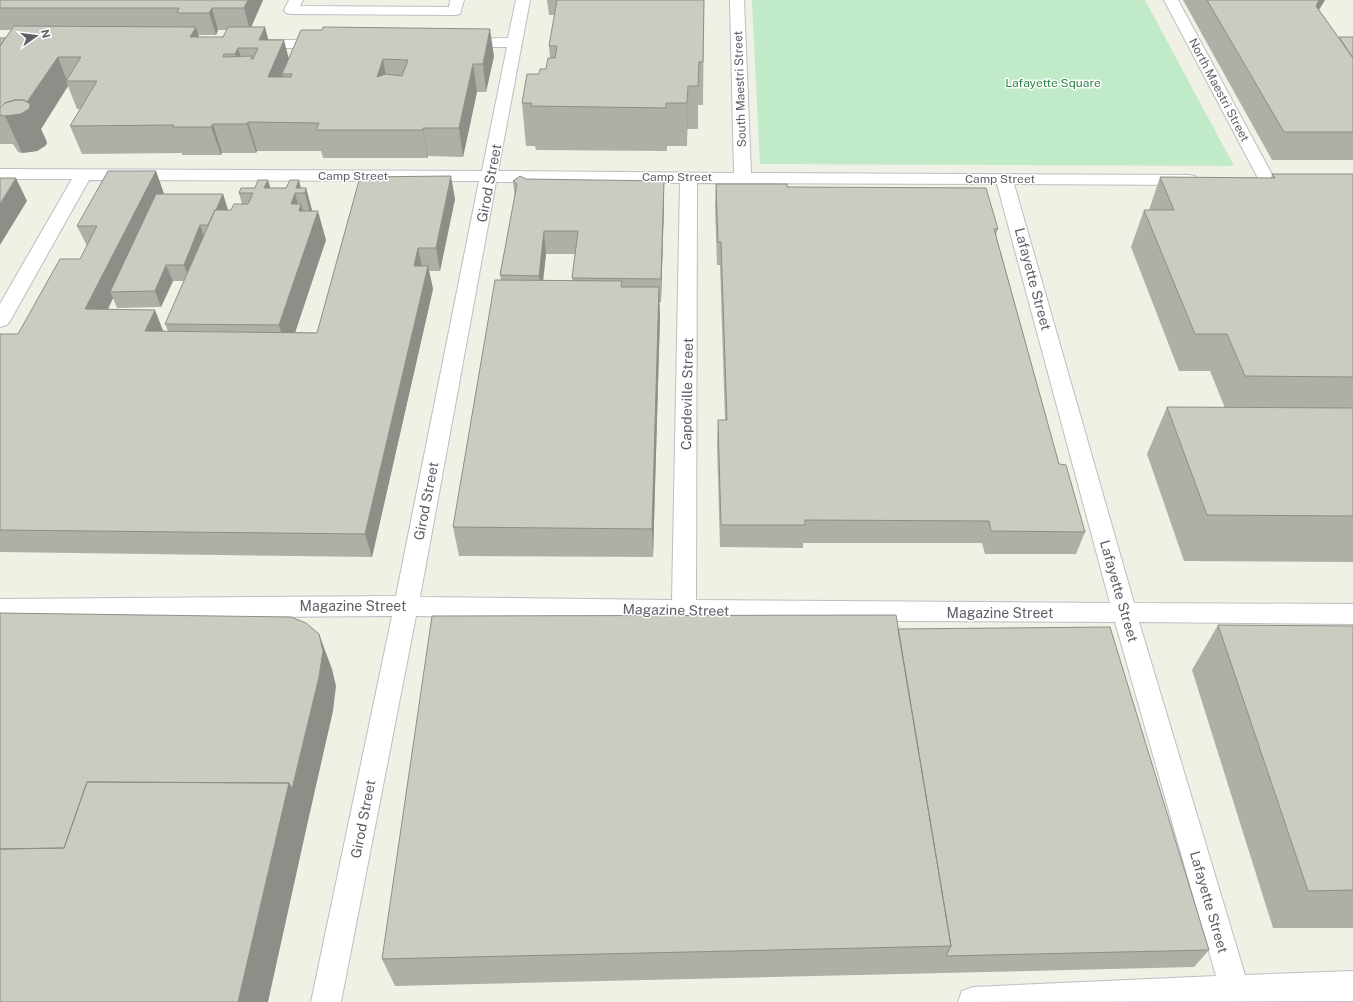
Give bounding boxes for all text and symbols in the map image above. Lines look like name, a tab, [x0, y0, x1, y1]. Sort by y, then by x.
north arrow	[16, 16, 56, 56]
text: N	[39, 28, 53, 39]
street label: South Maestri Street	[731, 30, 749, 147]
street label: North Maestri Street	[1186, 36, 1252, 144]
park label: Lafayette Square	[1005, 76, 1101, 90]
street label: Girod Street	[474, 142, 504, 224]
street label: Camp Street	[318, 169, 388, 183]
street label: Camp Street	[642, 170, 712, 184]
street label: Camp Street	[965, 172, 1035, 186]
street label: Lafayette Street	[1012, 226, 1054, 332]
street label: Capdeville Street	[678, 338, 696, 450]
street label: Girod Street	[411, 460, 441, 542]
street label: Lafayette Street	[1097, 538, 1141, 644]
street label: Magazine Street	[300, 598, 406, 614]
street label: Magazine Street	[622, 601, 730, 619]
street label: Magazine Street	[947, 605, 1053, 621]
street label: Girod Street	[348, 778, 378, 860]
street label: Lafayette Street	[1187, 849, 1231, 955]

